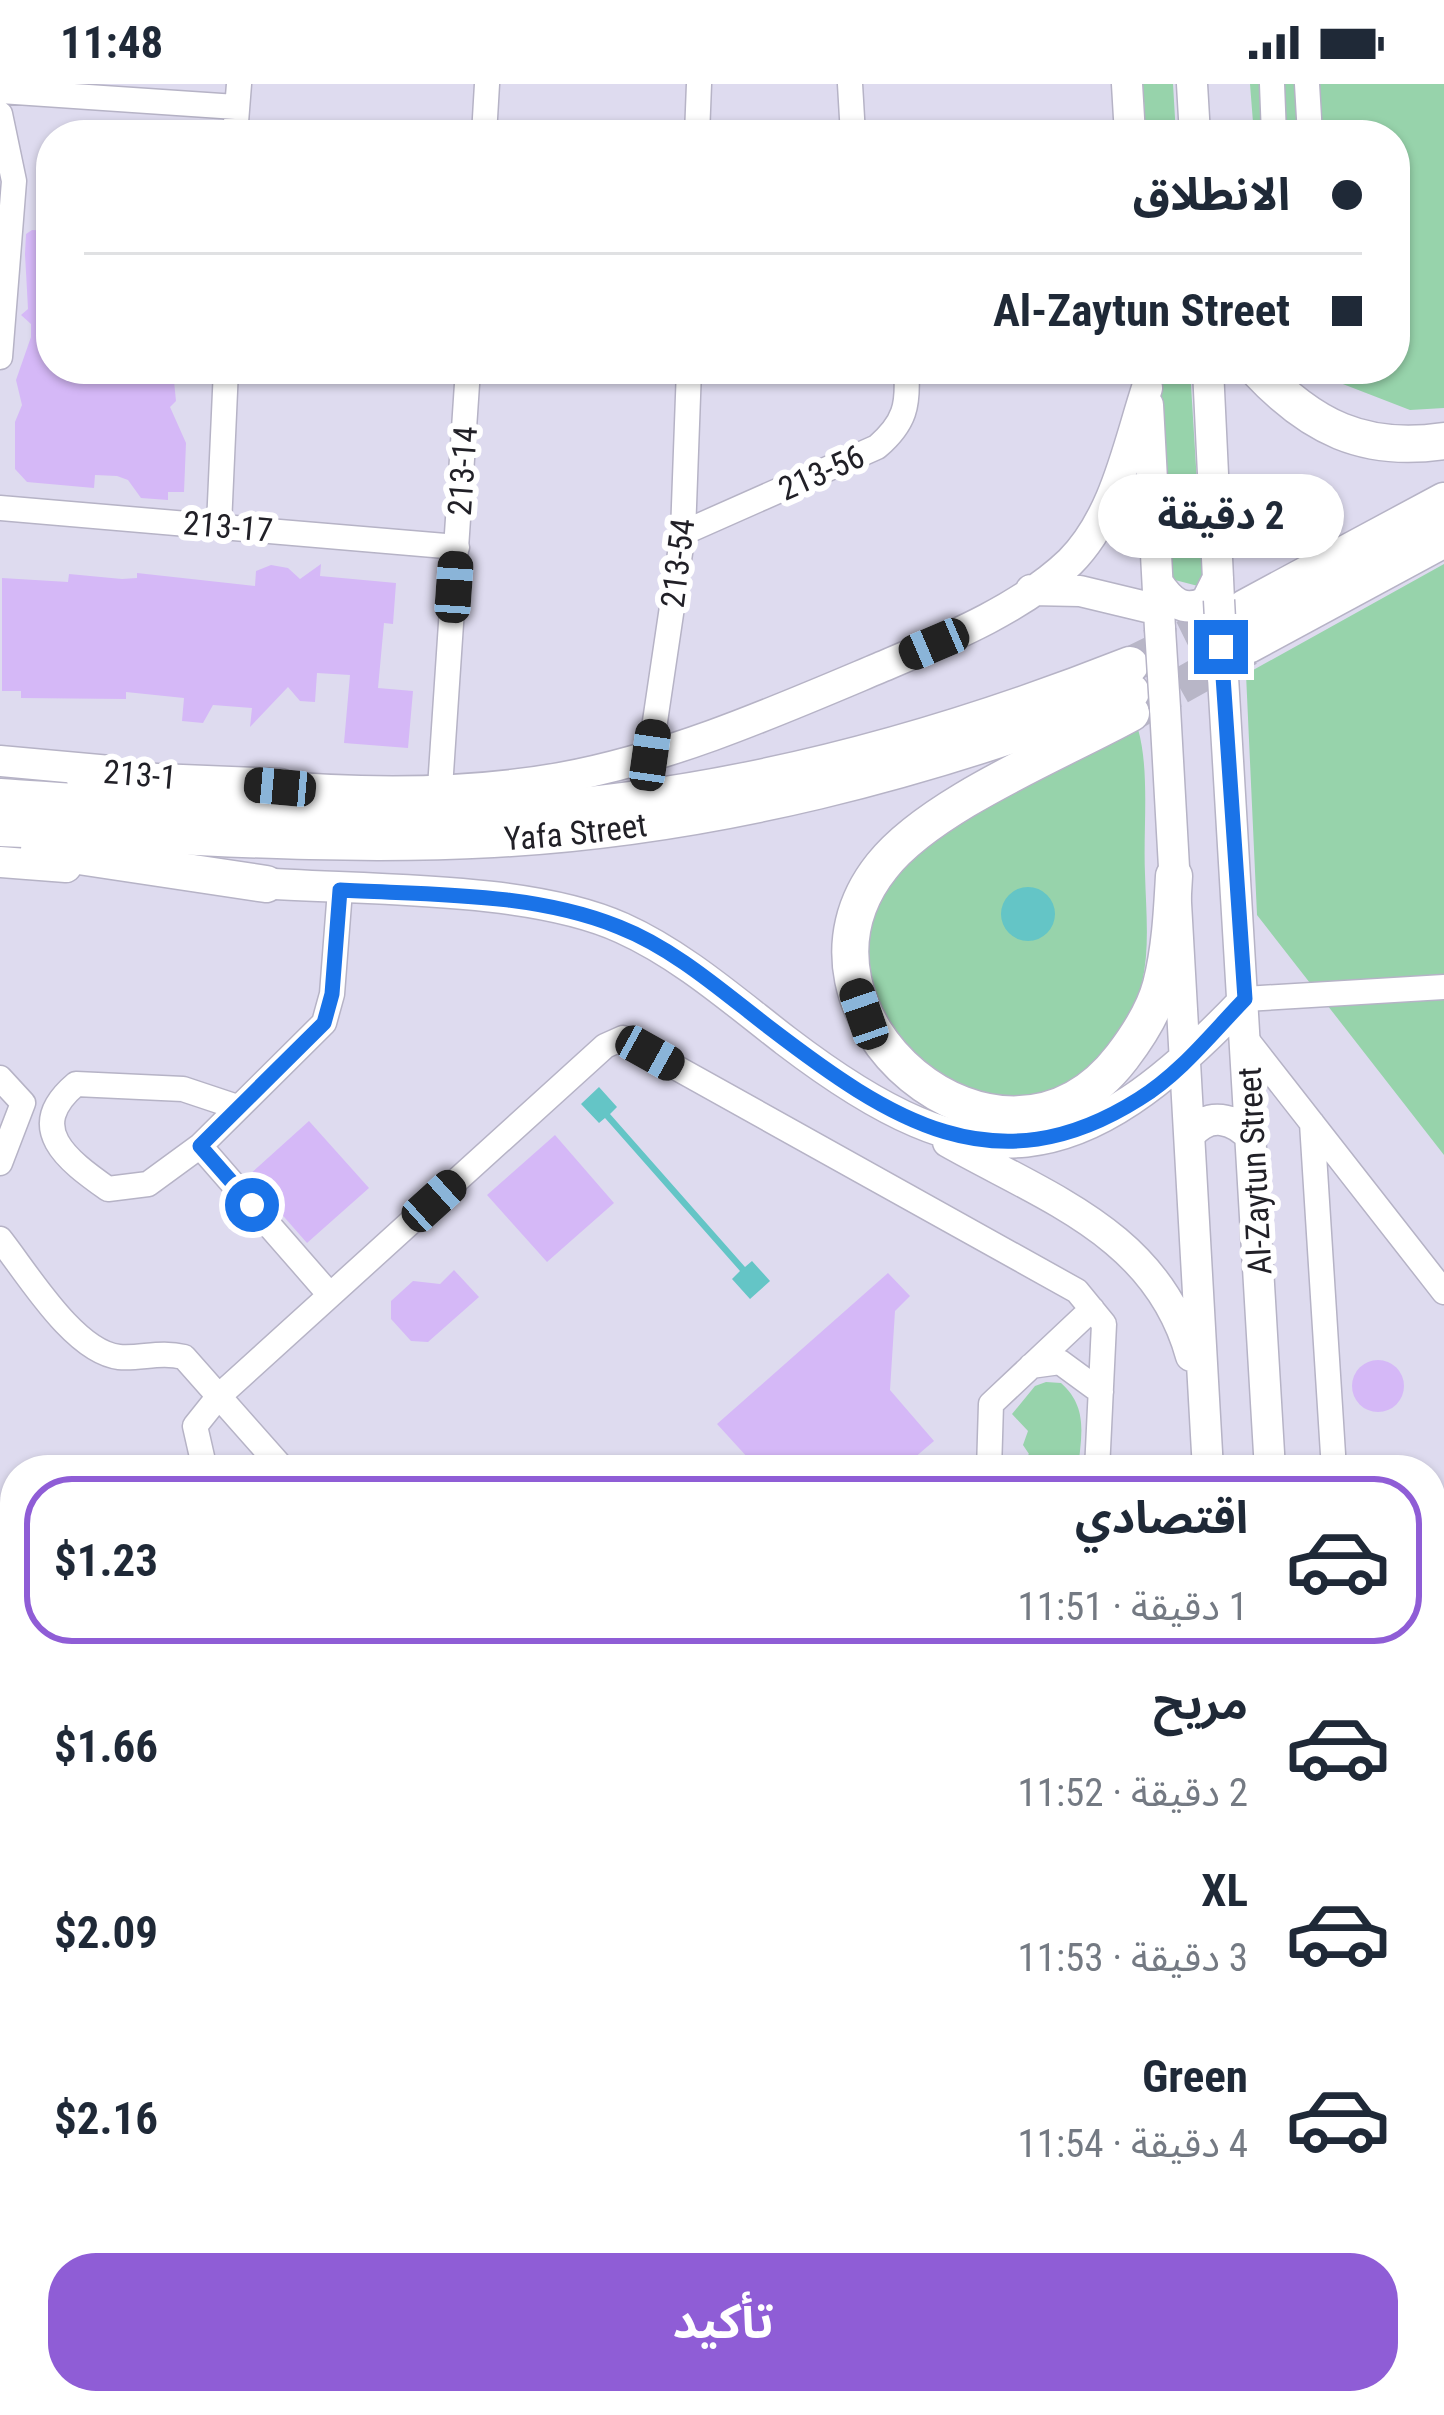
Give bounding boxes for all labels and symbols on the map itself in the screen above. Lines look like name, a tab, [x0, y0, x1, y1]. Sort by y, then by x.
street label: 213-14	[440, 425, 485, 517]
street label: 213-56	[772, 436, 870, 509]
callout: 2 دقيقة	[1098, 473, 1344, 557]
street label: 213-17	[182, 503, 274, 550]
street label: 213-54	[653, 516, 702, 610]
car	[434, 550, 474, 624]
car	[894, 613, 974, 675]
route end	[1194, 620, 1248, 674]
car	[627, 717, 673, 793]
street label: 213-1	[102, 752, 178, 797]
car	[243, 766, 317, 808]
street label: Yafa Street	[503, 805, 649, 858]
car	[835, 974, 893, 1054]
car	[610, 1020, 690, 1086]
street label: Al-Zaytun Street	[1230, 1066, 1279, 1276]
car	[395, 1164, 473, 1238]
route start	[225, 1178, 279, 1232]

